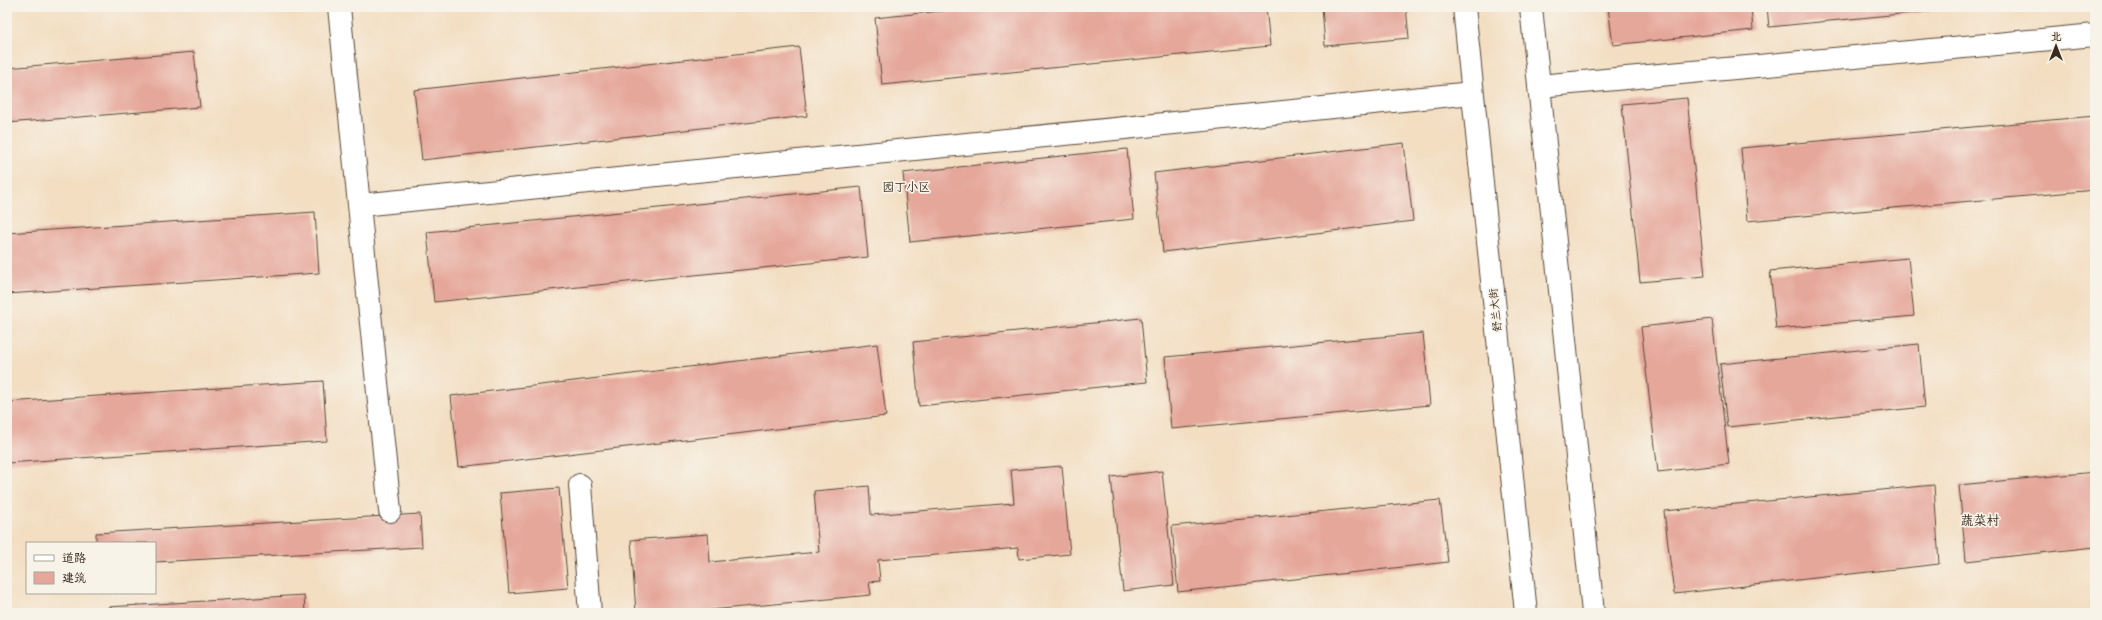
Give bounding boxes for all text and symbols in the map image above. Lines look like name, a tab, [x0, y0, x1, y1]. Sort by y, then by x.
north arrow	[2036, 26, 2076, 66]
text: 北	[2051, 27, 2062, 44]
district label: 园丁小区	[882, 177, 930, 195]
street label: 舒兰大街	[1484, 286, 1505, 333]
district label: 蔬菜村	[1960, 510, 2000, 529]
legend	[26, 542, 156, 594]
text: 道路	[62, 548, 86, 566]
text: 建筑	[62, 568, 86, 586]

